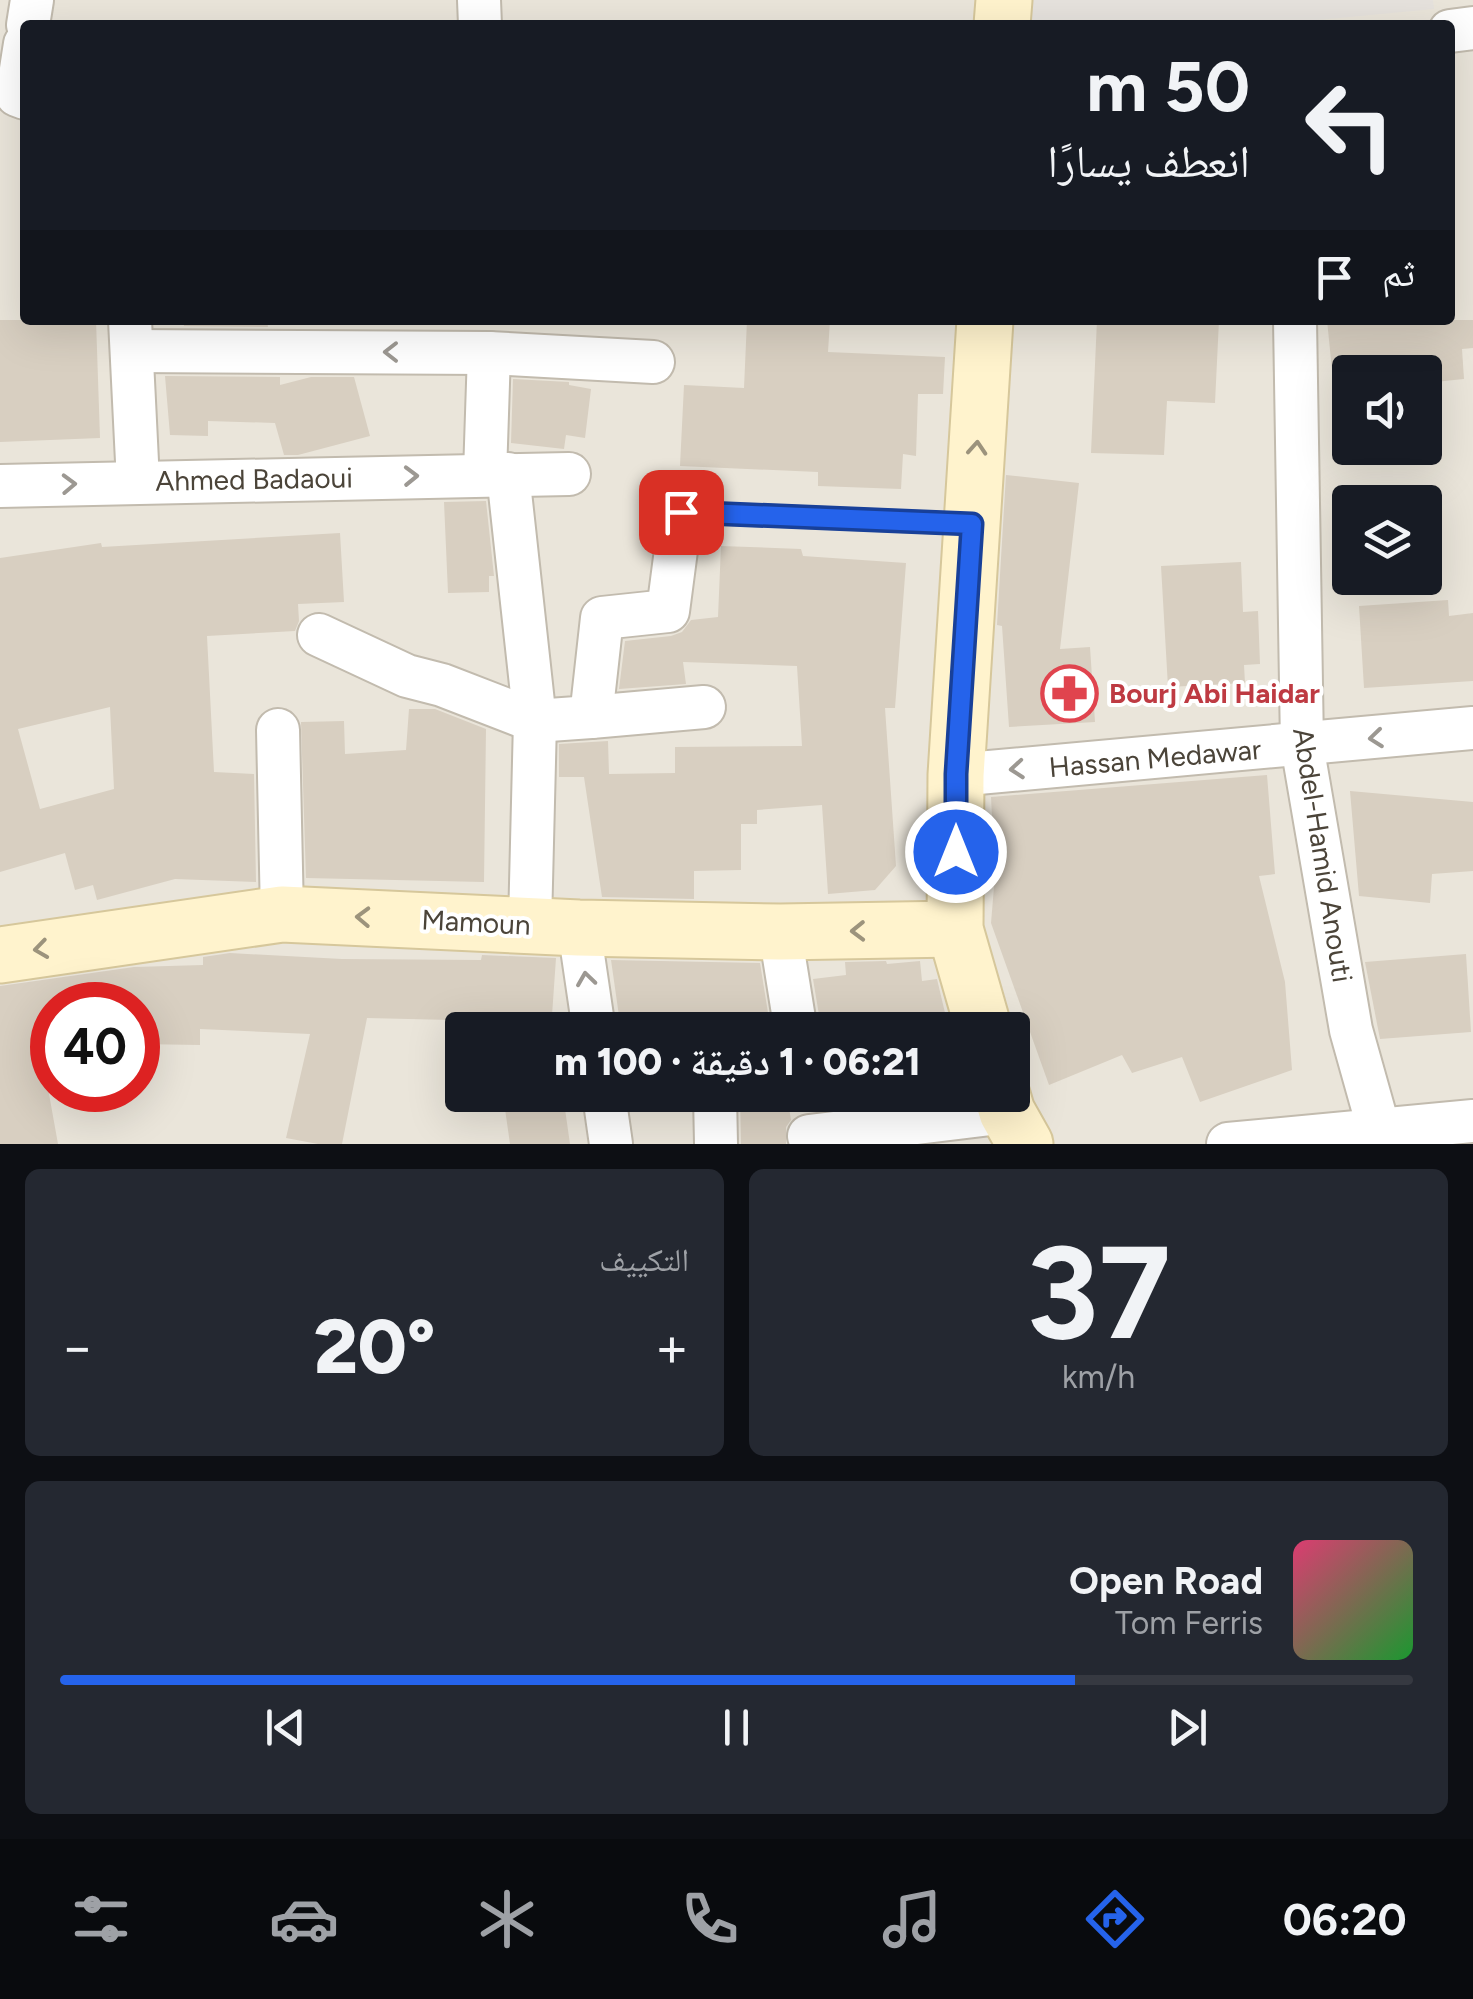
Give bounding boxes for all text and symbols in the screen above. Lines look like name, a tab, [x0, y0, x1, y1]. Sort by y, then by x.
text: 50 m	[1086, 44, 1250, 129]
icon: left	[1285, 60, 1415, 190]
text: انعطف يسارًا	[1047, 134, 1250, 188]
icon: arrive	[1307, 250, 1362, 305]
text: ثم	[1382, 250, 1415, 296]
one-way arrow	[383, 341, 398, 363]
map controls	[1332, 355, 1442, 595]
button: sound	[1332, 355, 1442, 465]
one-way arrow	[966, 439, 987, 455]
street label: Ahmed Badaoui	[155, 460, 353, 498]
one-way arrow	[404, 465, 419, 487]
pin	[639, 470, 724, 555]
one-way arrow	[62, 473, 78, 494]
icon: arrive	[654, 485, 709, 540]
button: layers	[1332, 485, 1442, 595]
pharmacy icon: Bourj Abi Haidar	[1040, 663, 1100, 723]
place label: Bourj Abi Haidar	[1109, 676, 1320, 710]
street label: Abdel-Hamid Anouti	[1286, 725, 1360, 985]
one-way arrow	[1368, 727, 1384, 748]
street label: Hassan Medawar	[1047, 732, 1263, 784]
one-way arrow	[1009, 758, 1025, 780]
position arrow	[904, 800, 1008, 904]
street label: Mamoun	[421, 902, 531, 942]
one-way arrow	[354, 907, 370, 928]
one-way arrow	[849, 920, 865, 941]
one-way arrow	[32, 938, 49, 959]
one-way arrow	[577, 971, 598, 987]
speed limit sign: 40	[30, 982, 160, 1112]
text: 06:21 · 1 دقيقة · 100 m	[554, 1039, 921, 1085]
text: 37	[1026, 1215, 1171, 1371]
text: التكييف	[599, 1241, 689, 1279]
text: 20°	[314, 1302, 435, 1392]
text: −	[60, 1314, 94, 1380]
text: +	[655, 1314, 689, 1380]
text: km/h	[1062, 1358, 1135, 1396]
text: Open Road	[1069, 1558, 1263, 1604]
text: Tom Ferris	[1115, 1604, 1263, 1642]
icon: previous	[258, 1700, 313, 1755]
icon: pause	[709, 1700, 764, 1755]
icon: next	[1160, 1700, 1215, 1755]
icon: filters	[66, 1884, 136, 1954]
icon: car	[269, 1884, 339, 1954]
icon: climate	[472, 1884, 542, 1954]
icon: phone	[675, 1884, 745, 1954]
icon: music	[877, 1884, 947, 1954]
icon: directions	[1080, 1884, 1150, 1954]
text: 06:20	[1283, 1892, 1407, 1946]

